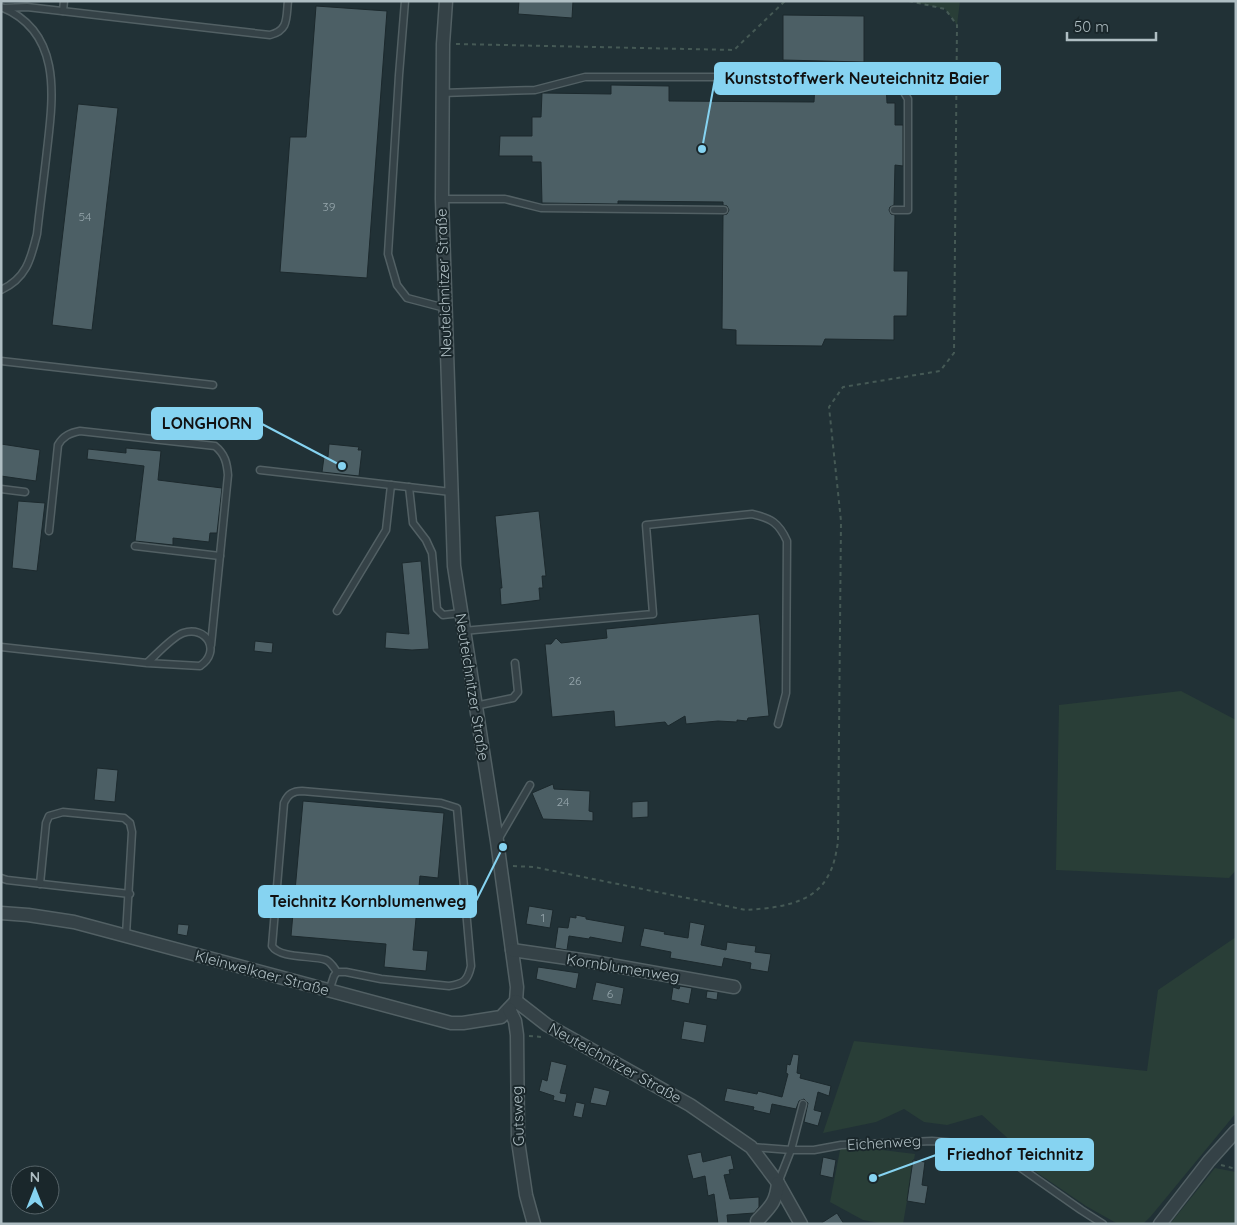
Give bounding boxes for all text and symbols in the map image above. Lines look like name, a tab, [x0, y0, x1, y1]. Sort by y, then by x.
scale bar	[1067, 10, 1156, 42]
text: 50 m	[1074, 17, 1109, 36]
callout: Kunststoffwerk Neuteichnitz Baier	[715, 63, 1000, 94]
text: Kunststoffwerk Neuteichnitz Baier	[725, 68, 990, 88]
house number: 39	[323, 199, 336, 214]
street label: Neuteichnitzer Straße	[431, 208, 456, 358]
house number: 54	[79, 209, 91, 224]
callout: LONGHORN	[152, 408, 262, 439]
text: LONGHORN	[162, 413, 252, 433]
street label: Neuteichnitzer Straße	[451, 612, 494, 762]
house number: 26	[568, 673, 582, 688]
house number: 24	[557, 794, 569, 809]
callout: Teichnitz Kornblumenweg	[259, 886, 476, 917]
text: Teichnitz Kornblumenweg	[270, 891, 466, 911]
house number: 1	[541, 910, 545, 925]
street label: Kleinwelkaer Straße	[193, 945, 331, 1000]
street label: Kornblumenweg	[565, 949, 681, 986]
house number: 6	[607, 986, 614, 1001]
street label: Neuteichnitzer Straße	[545, 1018, 685, 1107]
street label: Gutsweg	[507, 1085, 528, 1147]
street label: Eichenweg	[846, 1131, 922, 1154]
callout: Friedhof Teichnitz	[936, 1139, 1093, 1170]
text: Friedhof Teichnitz	[947, 1144, 1084, 1164]
north arrow	[10, 1165, 60, 1215]
text: N	[30, 1168, 40, 1186]

